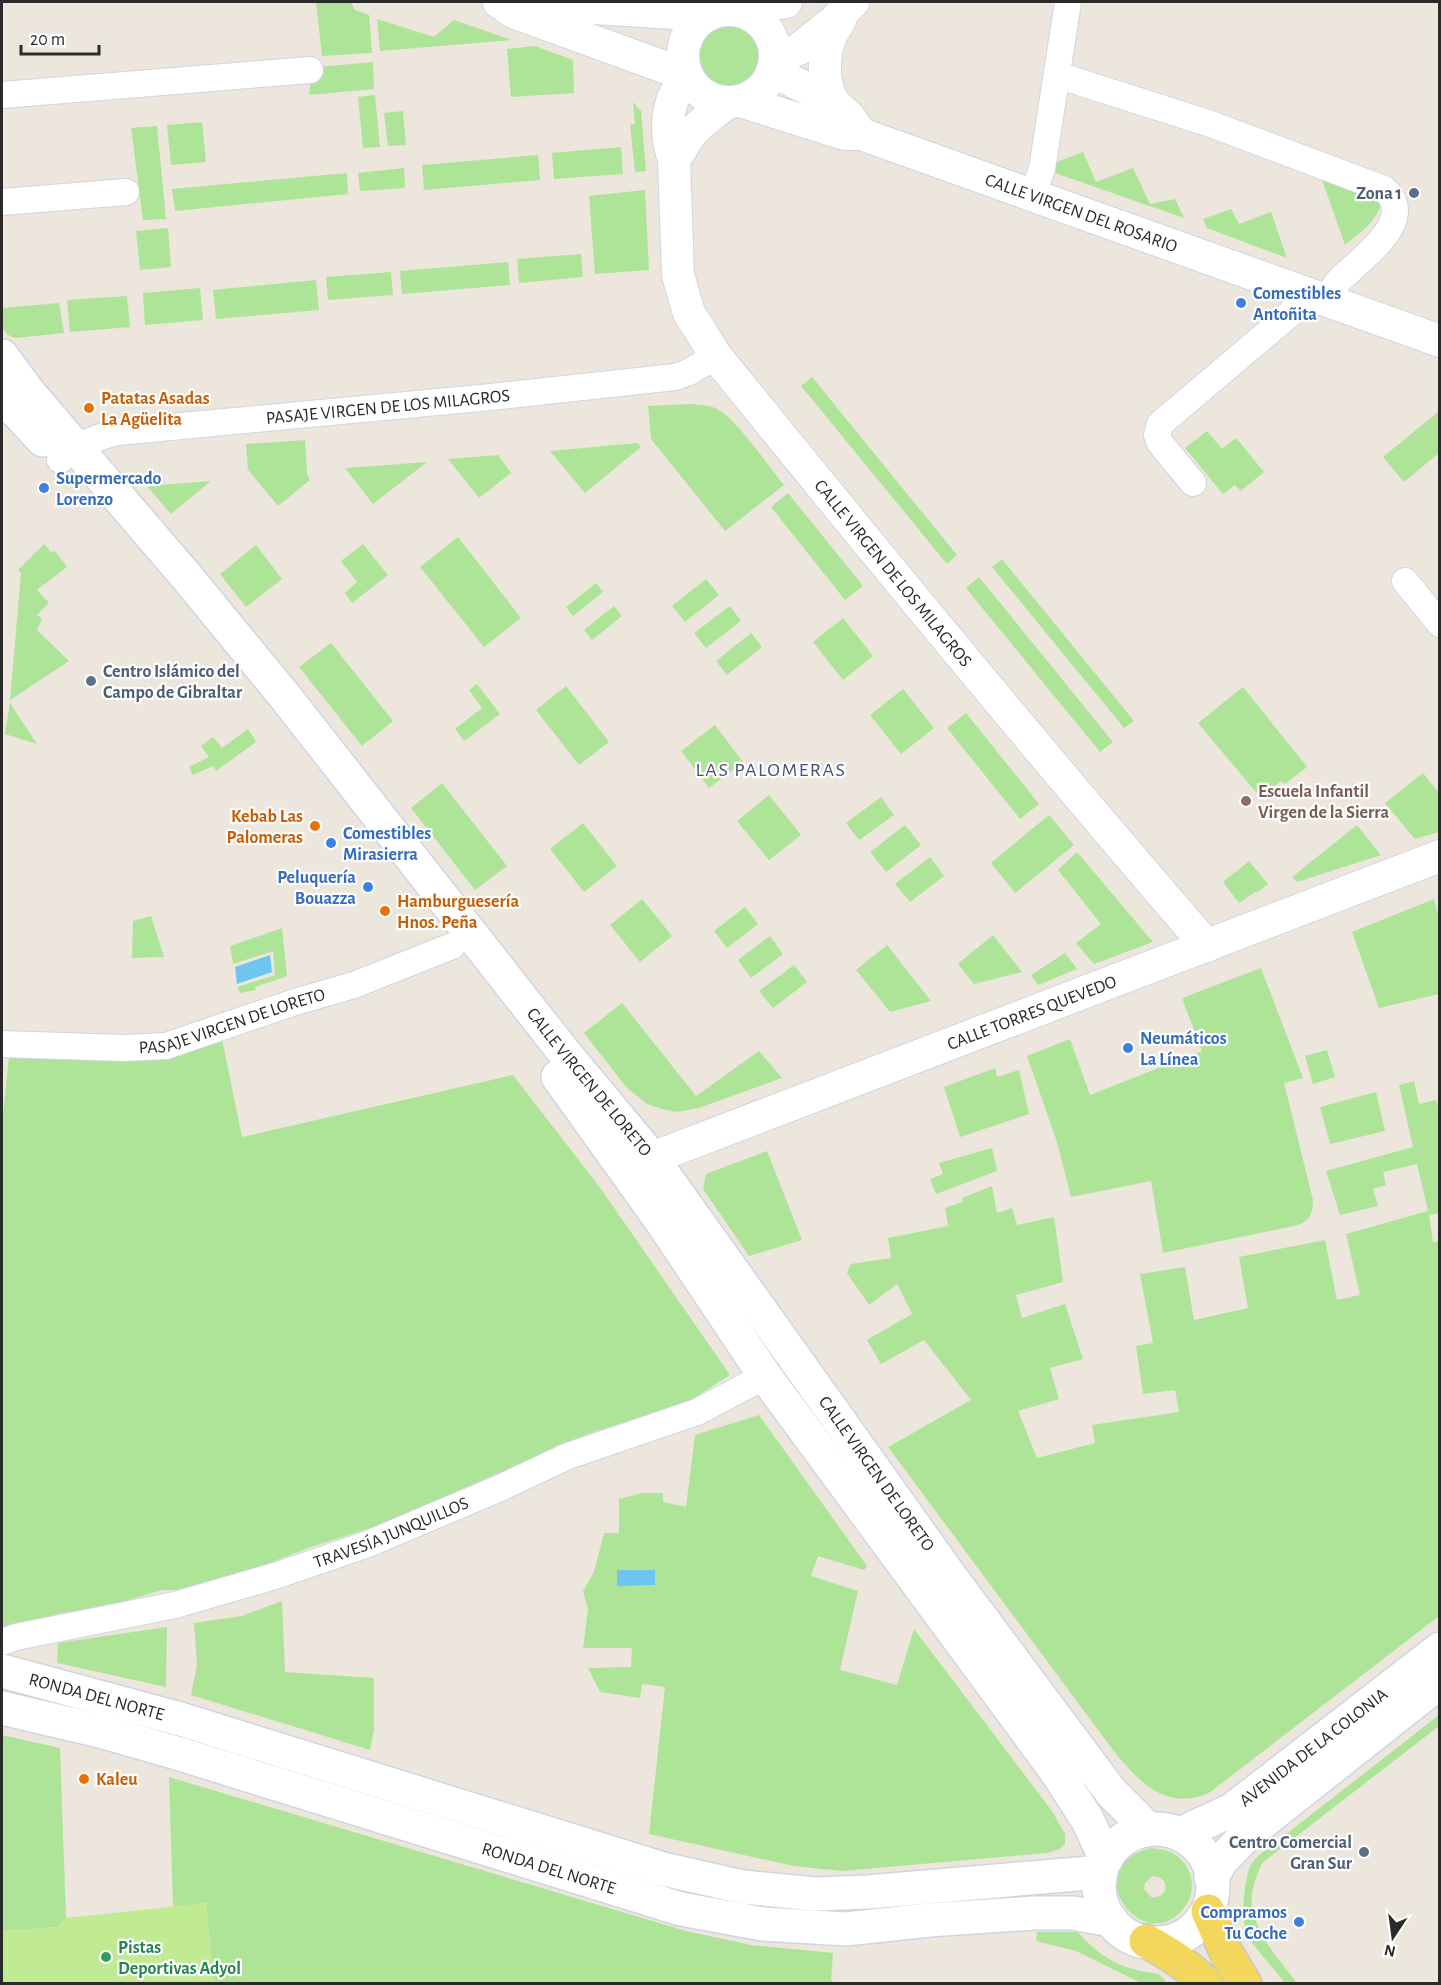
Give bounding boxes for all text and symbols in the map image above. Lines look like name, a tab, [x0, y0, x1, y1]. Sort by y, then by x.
scale bar	[21, 18, 99, 56]
text: 20 m	[30, 31, 65, 49]
street label: CALLE VIRGEN DEL ROSARIO	[982, 171, 1180, 256]
place label: Zona 1	[1356, 185, 1402, 203]
marker: Zona 1	[1407, 186, 1421, 200]
place label: Comestibles Antoñita	[1253, 285, 1341, 324]
marker: Comestibles Antoñita	[1234, 296, 1248, 310]
street label: PASAJE VIRGEN DE LOS MILAGROS	[265, 387, 511, 428]
place label: Patatas Asadas La Agüelita	[101, 390, 210, 429]
marker: Patatas Asadas La Agüelita	[82, 401, 96, 415]
place label: Supermercado Lorenzo	[56, 470, 162, 509]
street label: CALLE VIRGEN DE LOS MILAGROS	[810, 477, 974, 671]
marker: Supermercado Lorenzo	[37, 481, 51, 495]
place label: Centro Islámico del Campo de Gibraltar	[103, 663, 243, 702]
marker: Centro Islámico del Campo de Gibraltar	[84, 674, 98, 688]
district label: LAS PALOMERAS	[696, 760, 846, 780]
place label: Escuela Infantil Virgen de la Sierra	[1258, 783, 1389, 822]
marker: Escuela Infantil Virgen de la Sierra	[1239, 794, 1253, 808]
place label: Kebab Las Palomeras	[227, 808, 303, 847]
marker: Kebab Las Palomeras	[308, 819, 322, 833]
place label: Comestibles Mirasierra	[343, 825, 431, 864]
marker: Comestibles Mirasierra	[324, 836, 338, 850]
place label: Peluquería Bouazza	[277, 869, 356, 908]
marker: Peluquería Bouazza	[361, 880, 375, 894]
place label: Hamburguesería Hnos. Peña	[397, 893, 519, 932]
marker: Hamburguesería Hnos. Peña	[378, 904, 392, 918]
street label: CALLE TORRES QUEVEDO	[945, 973, 1119, 1054]
street label: PASAJE VIRGEN DE LORETO	[138, 986, 327, 1057]
street label: CALLE VIRGEN DE LORETO	[523, 1005, 655, 1160]
place label: Neumáticos La Línea	[1140, 1030, 1227, 1069]
marker: Neumáticos La Línea	[1121, 1041, 1135, 1055]
street label: CALLE VIRGEN DE LORETO	[815, 1393, 937, 1555]
street label: TRAVESÍA JUNQUILLOS	[311, 1494, 471, 1572]
street label: RONDA DEL NORTE	[27, 1671, 166, 1724]
street label: AVENIDA DE LA COLONIA	[1237, 1685, 1392, 1811]
place label: Kaleu	[96, 1771, 138, 1789]
marker: Kaleu	[77, 1772, 91, 1786]
place label: Centro Comercial Gran Sur	[1229, 1834, 1353, 1873]
street label: RONDA DEL NORTE	[479, 1840, 618, 1898]
marker: Centro Comercial Gran Sur	[1357, 1845, 1371, 1859]
place label: Compramos Tu Coche	[1200, 1904, 1287, 1943]
north arrow	[1363, 1907, 1423, 1967]
marker: Compramos Tu Coche	[1292, 1915, 1306, 1929]
place label: Pistas Deportivas Adyol	[118, 1939, 241, 1978]
text: N	[1383, 1942, 1397, 1960]
marker: Pistas Deportivas Adyol	[99, 1950, 113, 1964]

